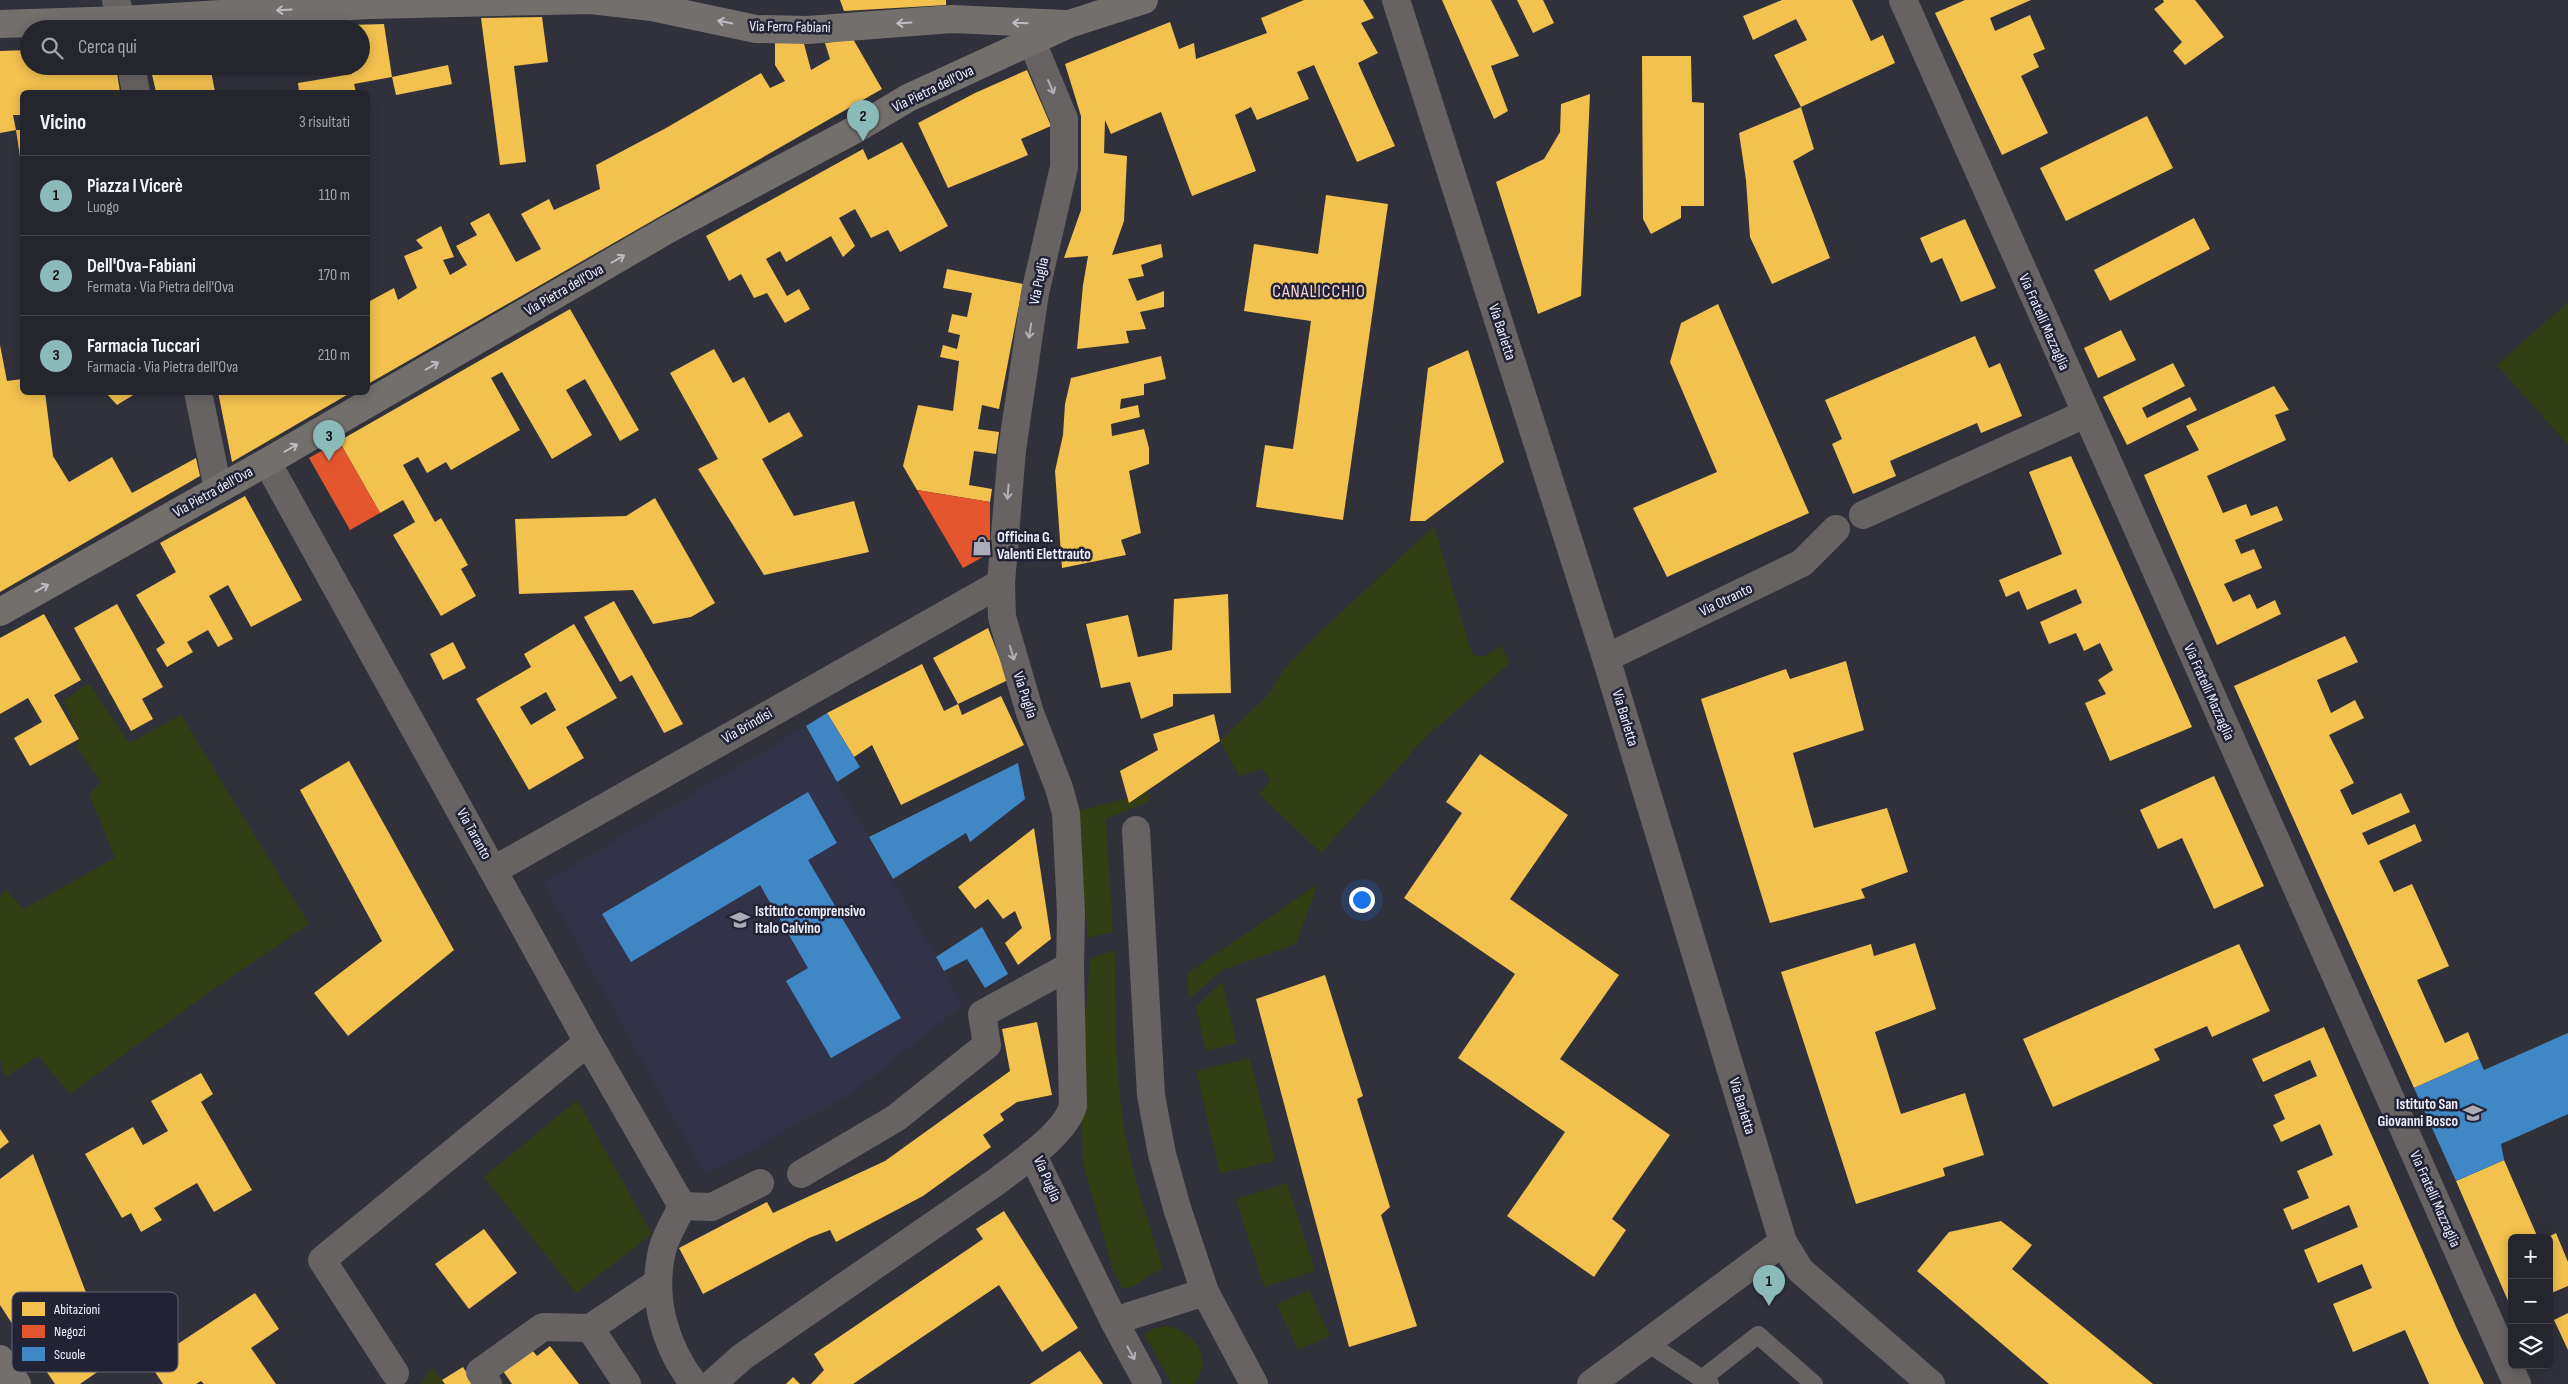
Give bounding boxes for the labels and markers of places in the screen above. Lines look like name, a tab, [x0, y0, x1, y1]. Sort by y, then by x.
pin: 2	[847, 100, 879, 141]
pin: 3	[313, 420, 345, 461]
place label: Officina G. Valenti Elettrauto	[997, 528, 1091, 564]
shop icon: Officina G. Valenti Elettrauto	[971, 535, 993, 557]
place label: Istituto comprensivo Italo Calvino	[755, 902, 866, 938]
school or university icon: Istituto comprensivo Italo Calvino	[729, 909, 751, 931]
place label: Istituto San Giovanni Bosco	[2377, 1095, 2458, 1131]
school or university icon: Istituto San Giovanni Bosco	[2462, 1102, 2484, 1124]
pin: 1	[1753, 1265, 1785, 1306]

